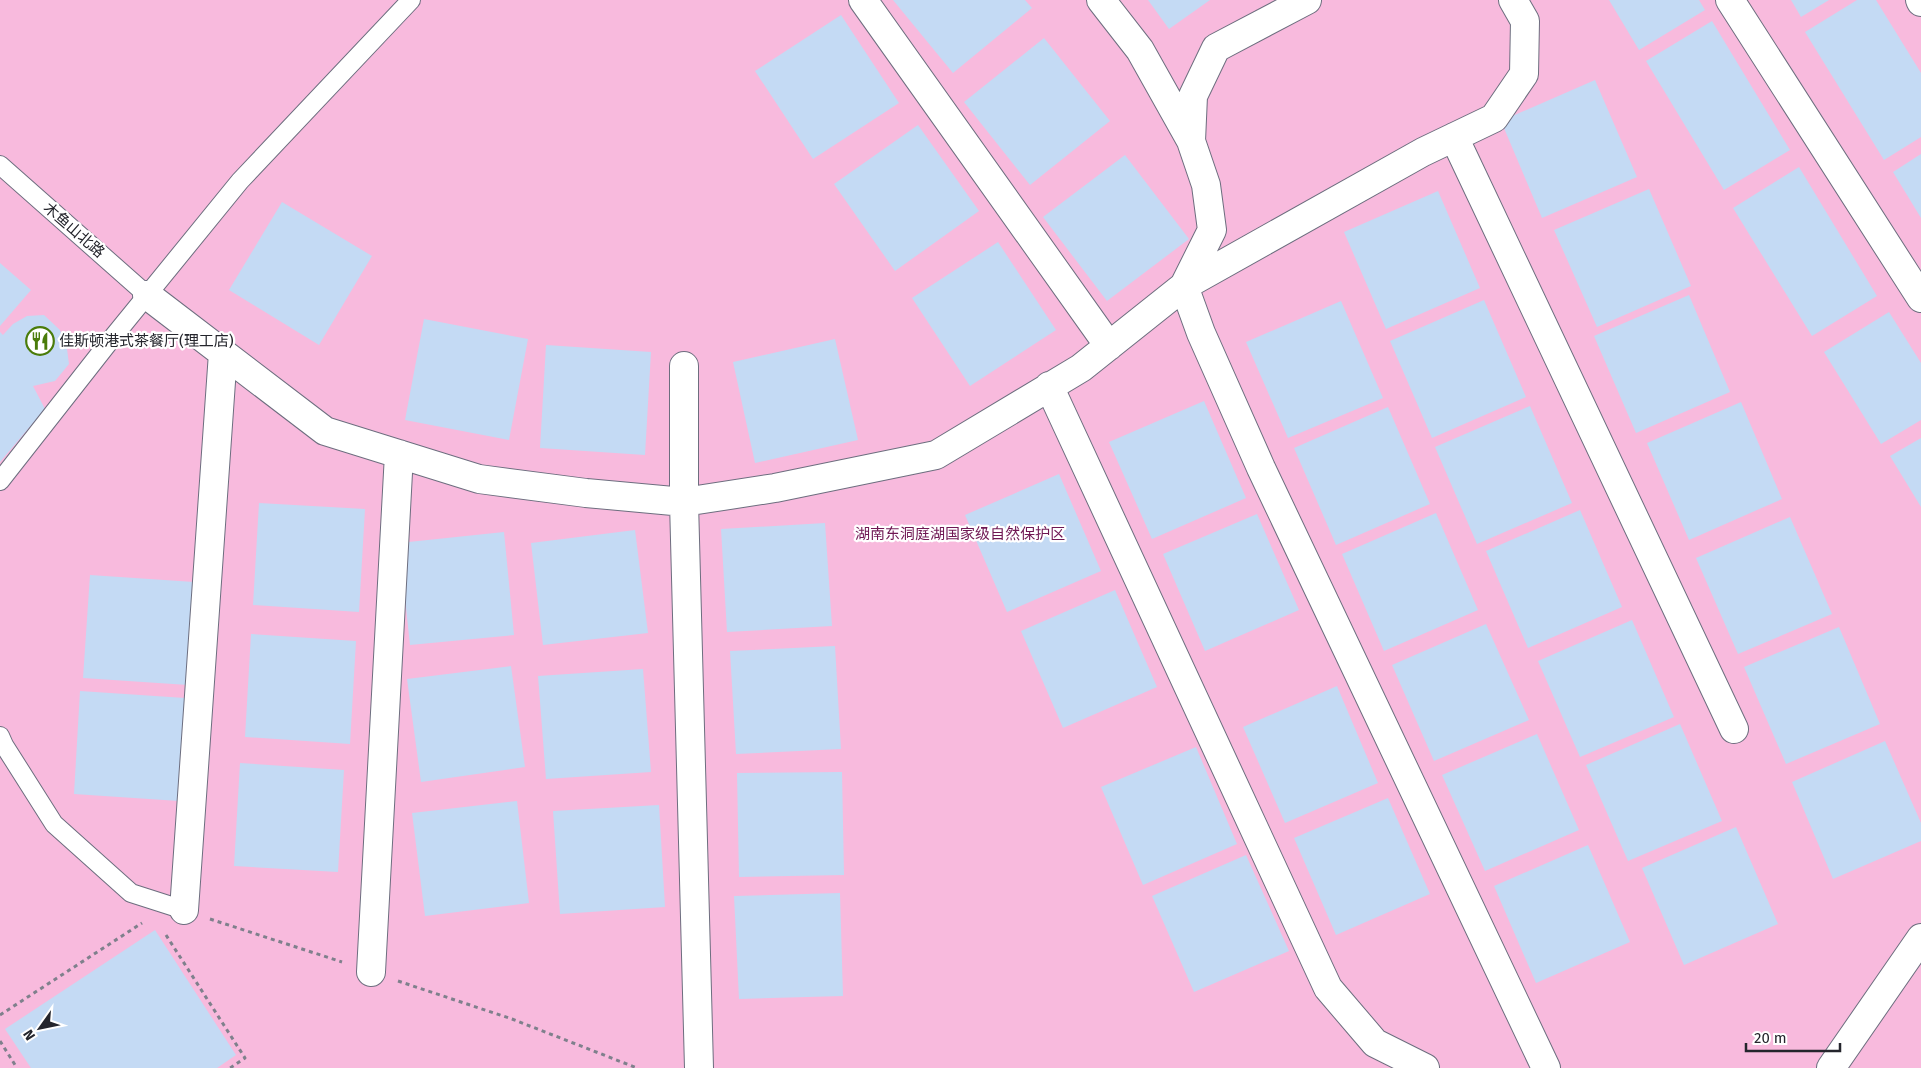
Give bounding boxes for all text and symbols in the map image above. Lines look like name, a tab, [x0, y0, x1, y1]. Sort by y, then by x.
street label: 木鱼山北路	[40, 199, 108, 261]
restaurant icon: 佳斯顿港式茶餐厅(理工店)	[25, 326, 55, 356]
place label: 佳斯顿港式茶餐厅(理工店)	[59, 332, 234, 350]
park label: 湖南东洞庭湖国家级自然保护区	[855, 525, 1065, 543]
north arrow	[15, 1003, 65, 1053]
scale bar	[1746, 1020, 1840, 1052]
text: N	[20, 1026, 39, 1043]
text: 20 m	[1754, 1029, 1787, 1047]

